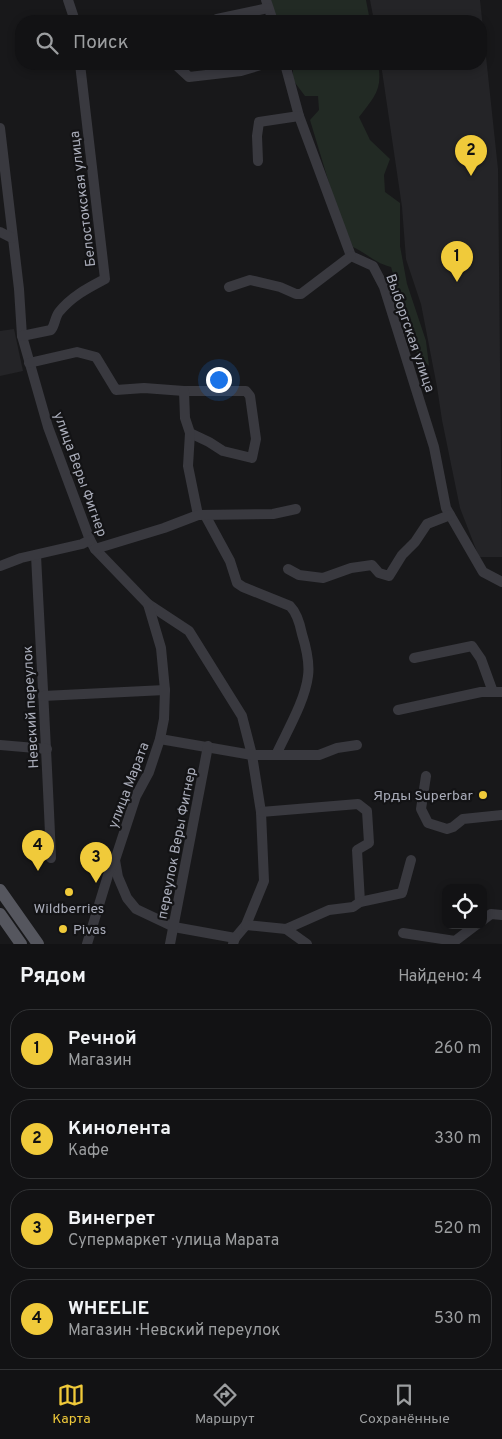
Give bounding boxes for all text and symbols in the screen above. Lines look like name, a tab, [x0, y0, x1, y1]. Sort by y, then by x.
search box	[15, 15, 487, 70]
icon: search	[33, 29, 61, 57]
text: Поиск	[73, 31, 129, 55]
street label: Белостокская улица	[67, 130, 100, 268]
pin: 2	[455, 135, 487, 176]
pin: 1	[441, 241, 473, 282]
street label: Выборгская улица	[381, 272, 438, 395]
your location	[206, 367, 232, 393]
street label: улица Веры Фигнер	[49, 410, 110, 539]
street label: Невский переулок	[20, 645, 43, 769]
street label: улица Марата	[105, 740, 154, 831]
street label: переулок Веры Фигнер	[154, 766, 201, 921]
place label: Ярды Superbar	[373, 788, 474, 805]
marker: Ярды Superbar	[477, 789, 489, 801]
pin: 4	[22, 830, 54, 871]
pin: 3	[80, 842, 112, 883]
map controls	[442, 884, 487, 929]
button: locate	[442, 884, 487, 929]
marker: Wildberries	[63, 886, 75, 898]
place label: Wildberries	[34, 901, 104, 918]
place label: Pivas	[73, 922, 106, 939]
marker: Pivas	[57, 923, 69, 935]
text: Рядом	[20, 963, 86, 990]
text: Найдено: 4	[398, 967, 482, 987]
text: Речной	[68, 1027, 137, 1051]
text: 1	[34, 1039, 40, 1059]
text: 260 m	[434, 1039, 481, 1059]
text: Магазин	[68, 1051, 132, 1071]
text: Кинолента	[68, 1117, 171, 1141]
text: 2	[32, 1129, 42, 1149]
text: 330 m	[434, 1129, 481, 1149]
text: Кафе	[68, 1141, 109, 1161]
text: Винегрет	[68, 1207, 155, 1231]
text: 3	[32, 1219, 42, 1239]
text: 520 m	[434, 1219, 481, 1239]
text: Супермаркет · улица Марата	[68, 1231, 279, 1251]
text: WHEELIE	[68, 1297, 149, 1321]
text: 4	[32, 1309, 42, 1329]
text: 530 m	[434, 1309, 481, 1329]
text: Магазин · Невский переулок	[68, 1321, 280, 1341]
tab: Карта	[52, 1381, 91, 1428]
tab: Маршрут	[195, 1381, 255, 1428]
tab: Сохранённые	[359, 1381, 450, 1428]

